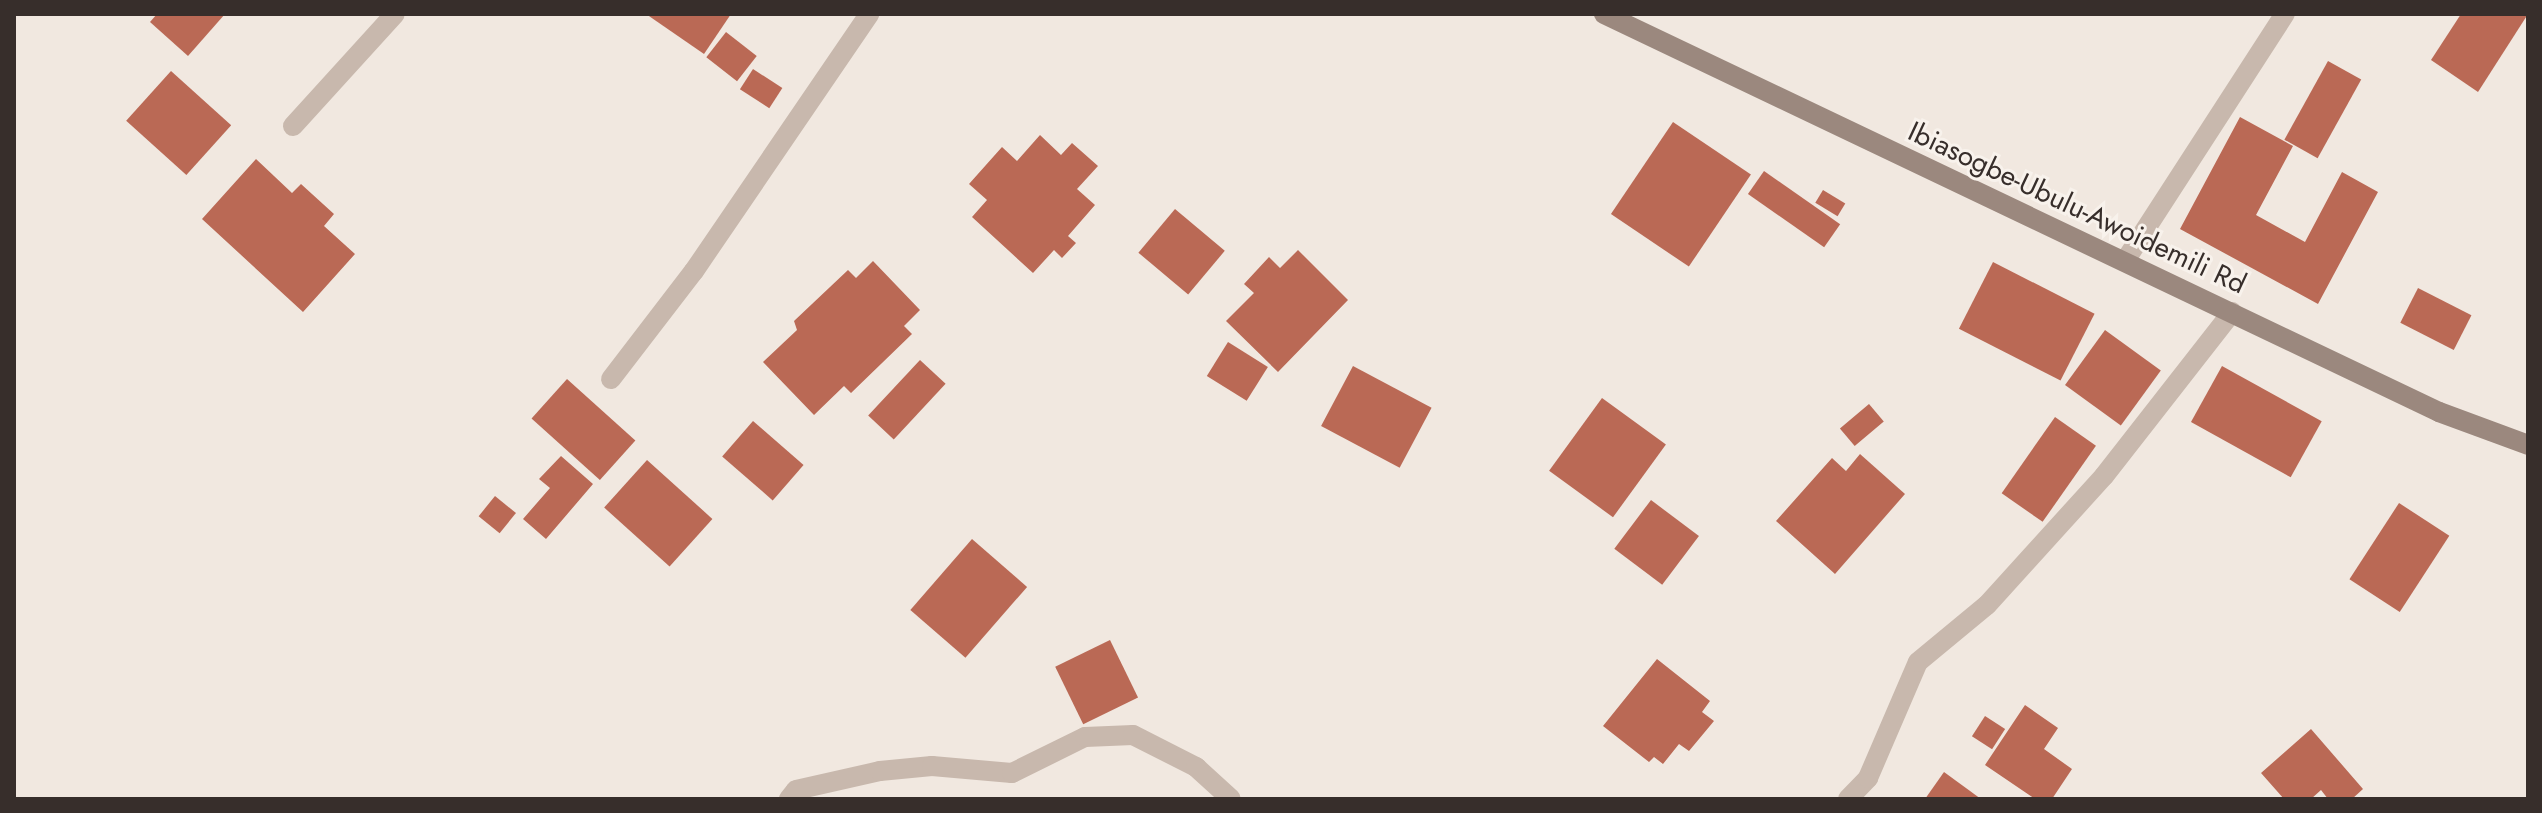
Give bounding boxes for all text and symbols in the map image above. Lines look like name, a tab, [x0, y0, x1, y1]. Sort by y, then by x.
street label: Ibiasogbe-Ubulu-Awoidemili Rd	[1903, 115, 2251, 301]

